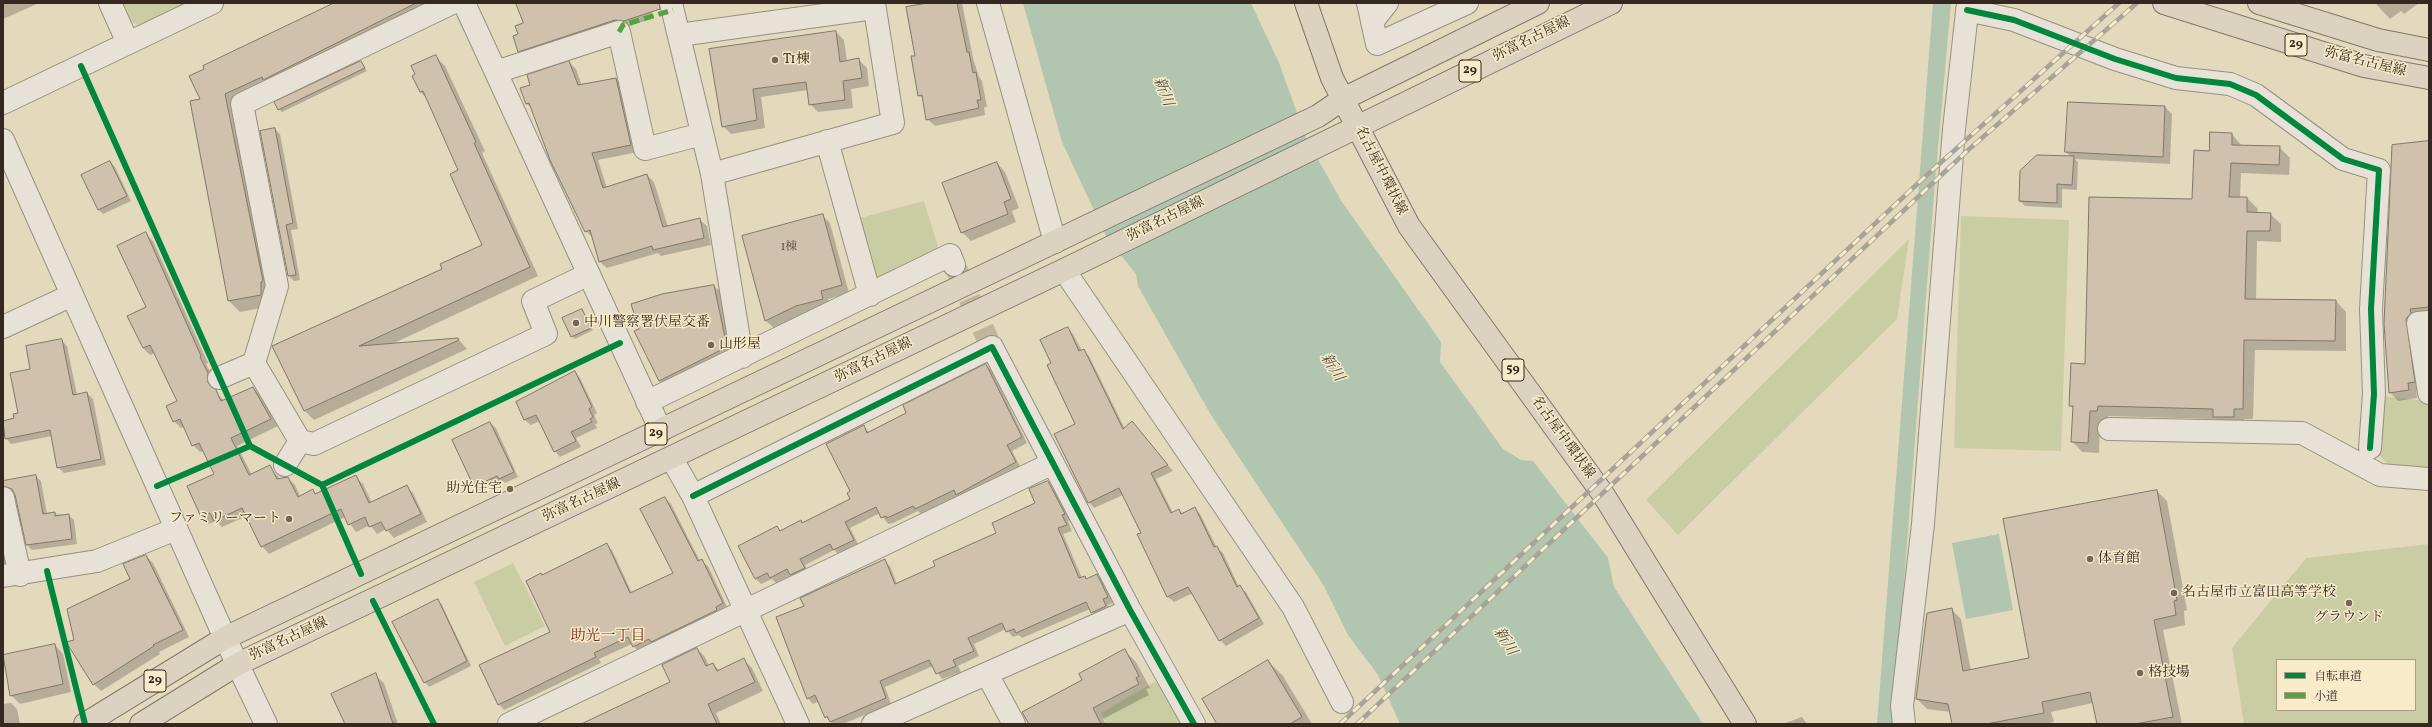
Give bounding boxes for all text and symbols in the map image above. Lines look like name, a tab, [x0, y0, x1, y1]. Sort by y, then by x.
street label: 弥富名古屋線	[1491, 14, 1573, 66]
road number: 29	[2285, 34, 2307, 56]
street label: 弥富名古屋線	[2322, 45, 2408, 81]
place label: T1棟	[783, 52, 810, 68]
marker: T1棟	[770, 55, 780, 65]
road number: 29	[1459, 60, 1481, 82]
water label: 新川	[1148, 75, 1176, 109]
street label: 名古屋中環状線	[1350, 124, 1410, 218]
street label: 弥富名古屋線	[1125, 194, 1207, 246]
house number: 1棟	[781, 241, 797, 255]
place label: 中川警察署伏屋交番	[584, 315, 710, 331]
marker: 中川警察署伏屋交番	[571, 318, 581, 328]
street label: 弥富名古屋線	[833, 335, 915, 387]
place label: 山形屋	[719, 337, 761, 353]
marker: 山形屋	[706, 340, 716, 350]
water label: 新川	[1315, 351, 1347, 385]
road number: 59	[1502, 359, 1524, 381]
street label: 名古屋中環状線	[1526, 393, 1598, 483]
road number: 29	[645, 423, 667, 445]
street label: 弥富名古屋線	[540, 476, 624, 526]
place label: 助光住宅	[446, 481, 502, 497]
marker: 助光住宅	[505, 484, 515, 494]
place label: ファミリーマート	[169, 511, 281, 527]
marker: ファミリーマート	[284, 514, 294, 524]
place label: 体育館	[2098, 551, 2140, 567]
marker: 体育館	[2085, 554, 2095, 564]
place label: 名古屋市立富田高等学校	[2182, 585, 2336, 601]
marker: 名古屋市立富田高等学校	[2169, 588, 2179, 598]
marker: グラウンド	[2344, 598, 2354, 608]
place label: グラウンド	[2314, 610, 2384, 626]
street label: 弥富名古屋線	[247, 615, 331, 665]
water label: 新川	[1488, 625, 1520, 659]
district label: 助光一丁目	[571, 628, 645, 646]
legend	[2276, 659, 2416, 711]
place label: 格技場	[2148, 665, 2190, 681]
marker: 格技場	[2135, 668, 2145, 678]
text: 自転車道	[2314, 669, 2362, 685]
road number: 29	[144, 670, 166, 692]
text: 小道	[2314, 689, 2338, 705]

